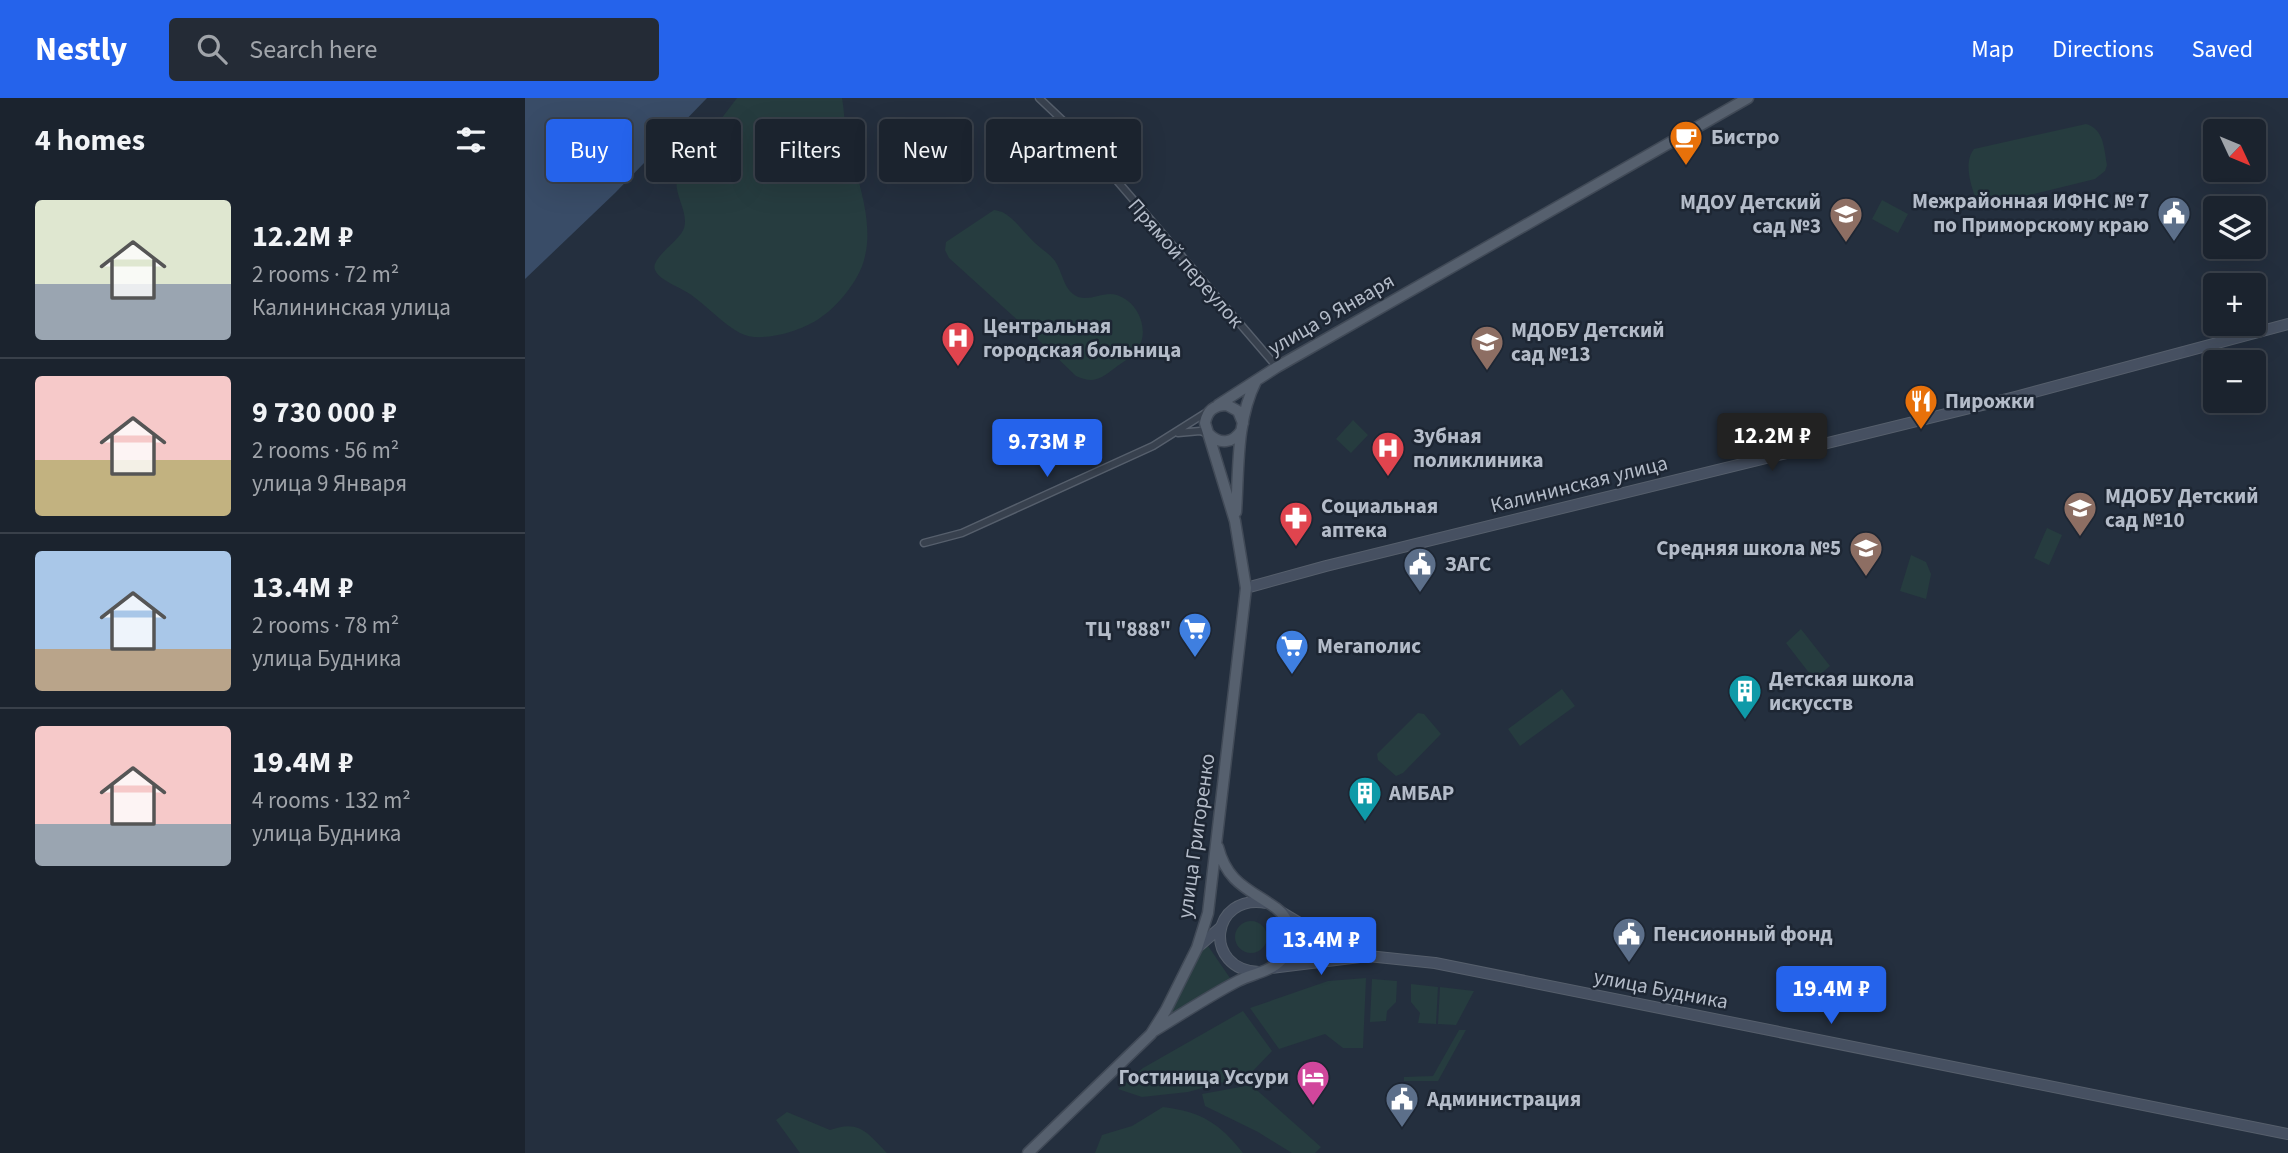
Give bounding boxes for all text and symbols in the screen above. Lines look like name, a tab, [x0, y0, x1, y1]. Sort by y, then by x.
search box	[169, 18, 659, 81]
text: Nestly	[35, 26, 127, 73]
icon: search	[193, 30, 231, 68]
text: Search here	[249, 31, 377, 68]
text: Map	[1971, 32, 2014, 67]
text: Directions	[2052, 32, 2154, 67]
text: Saved	[2192, 32, 2253, 67]
cafe icon: Бистро	[1667, 118, 1705, 167]
text: 4 homes	[35, 119, 145, 162]
chip: Buy	[546, 119, 632, 182]
chip: Rent	[646, 119, 741, 182]
chip: Filters	[755, 119, 865, 182]
chip: New	[879, 119, 972, 182]
chip: Apartment	[986, 119, 1141, 182]
north arrow	[2203, 119, 2266, 182]
map controls	[2203, 119, 2266, 413]
icon: filters	[452, 121, 490, 159]
place label: Бистро	[1711, 122, 1779, 152]
place label: Межрайонная ИФНС № 7 по Приморскому краю	[1912, 186, 2149, 240]
place label: МДОУ Детский сад №3	[1680, 187, 1821, 241]
street label: Прямой переулок	[1121, 191, 1251, 335]
public building icon: Межрайонная ИФНС № 7 по Приморскому краю	[2155, 194, 2193, 243]
school or university icon: МДОУ Детский сад №3	[1827, 195, 1865, 244]
button: layers	[2203, 196, 2266, 259]
text: 12.2M ₽	[252, 215, 353, 258]
icon: home	[91, 228, 175, 312]
text: 2 rooms · 72 m²	[252, 258, 399, 291]
street label: улица 9 Января	[1262, 266, 1400, 362]
button: +	[2203, 273, 2266, 336]
text: Калининская улица	[252, 291, 451, 324]
place label: Центральная городская больница	[983, 311, 1181, 365]
place label: МДОБУ Детский сад №13	[1511, 315, 1665, 369]
hospital icon: Центральная городская больница	[939, 319, 977, 368]
school or university icon: МДОБУ Детский сад №13	[1468, 323, 1506, 372]
button: −	[2203, 350, 2266, 413]
restaurant icon: Пирожки	[1902, 382, 1940, 431]
place label: Пирожки	[1945, 386, 2035, 416]
text: 9 730 000 ₽	[252, 391, 397, 434]
icon: home	[91, 404, 175, 488]
pin: 12.2M ₽	[1707, 414, 1837, 473]
text: 12.2M ₽	[1733, 419, 1811, 452]
pin: 9.73M ₽	[982, 420, 1112, 479]
place label: Зубная поликлиника	[1413, 421, 1544, 475]
text: 9.73M ₽	[1008, 425, 1086, 458]
hospital icon: Зубная поликлиника	[1369, 429, 1407, 478]
text: 2 rooms · 56 m²	[252, 434, 399, 467]
street label: Калининская улица	[1487, 447, 1671, 521]
text: улица 9 Января	[252, 467, 407, 500]
place label: МДОБУ Детский сад №10	[2105, 481, 2259, 535]
school or university icon: МДОБУ Детский сад №10	[2061, 489, 2099, 538]
place label: Социальная аптека	[1321, 491, 1438, 545]
pharmacy icon: Социальная аптека	[1277, 499, 1315, 548]
school or university icon: Средняя школа №5	[1847, 529, 1885, 578]
place label: Средняя школа №5	[1656, 533, 1841, 563]
public building icon: ЗАГС	[1401, 545, 1439, 594]
place label: ЗАГС	[1445, 549, 1491, 579]
text: 13.4M ₽	[252, 566, 353, 609]
icon: home	[91, 579, 175, 663]
text: 2 rooms · 78 m²	[252, 609, 399, 642]
supermarket icon: ТЦ "888"	[1176, 610, 1214, 659]
place label: ТЦ "888"	[1085, 614, 1171, 644]
supermarket icon: Мегаполис	[1273, 627, 1311, 676]
place label: Мегаполис	[1317, 631, 1421, 661]
text: улица Будника	[252, 642, 401, 675]
place label: Детская школа искусств	[1769, 664, 1914, 718]
building icon: Детская школа искусств	[1726, 672, 1764, 721]
text: 19.4M ₽	[252, 741, 353, 784]
street label: улица Григоренко	[1170, 752, 1222, 920]
icon: home	[91, 754, 175, 838]
building icon: АМБАР	[1346, 774, 1384, 823]
place label: АМБАР	[1388, 778, 1454, 808]
text: 4 rooms · 132 m²	[252, 784, 411, 817]
text: улица Будника	[252, 817, 401, 850]
public building icon: Пенсионный фонд	[1610, 915, 1648, 964]
pin: 13.4M ₽	[1256, 918, 1386, 977]
place label: Пенсионный фонд	[1653, 919, 1833, 949]
text: 13.4M ₽	[1282, 923, 1360, 956]
street label: улица Будника	[1591, 961, 1731, 1017]
pin: 19.4M ₽	[1766, 967, 1896, 1026]
text: 19.4M ₽	[1792, 972, 1870, 1005]
hotel icon: Гостиница Уссури	[1294, 1058, 1332, 1107]
place label: Гостиница Уссури	[1119, 1062, 1289, 1092]
public building icon: Администрация	[1383, 1080, 1421, 1129]
place label: Администрация	[1426, 1084, 1581, 1114]

